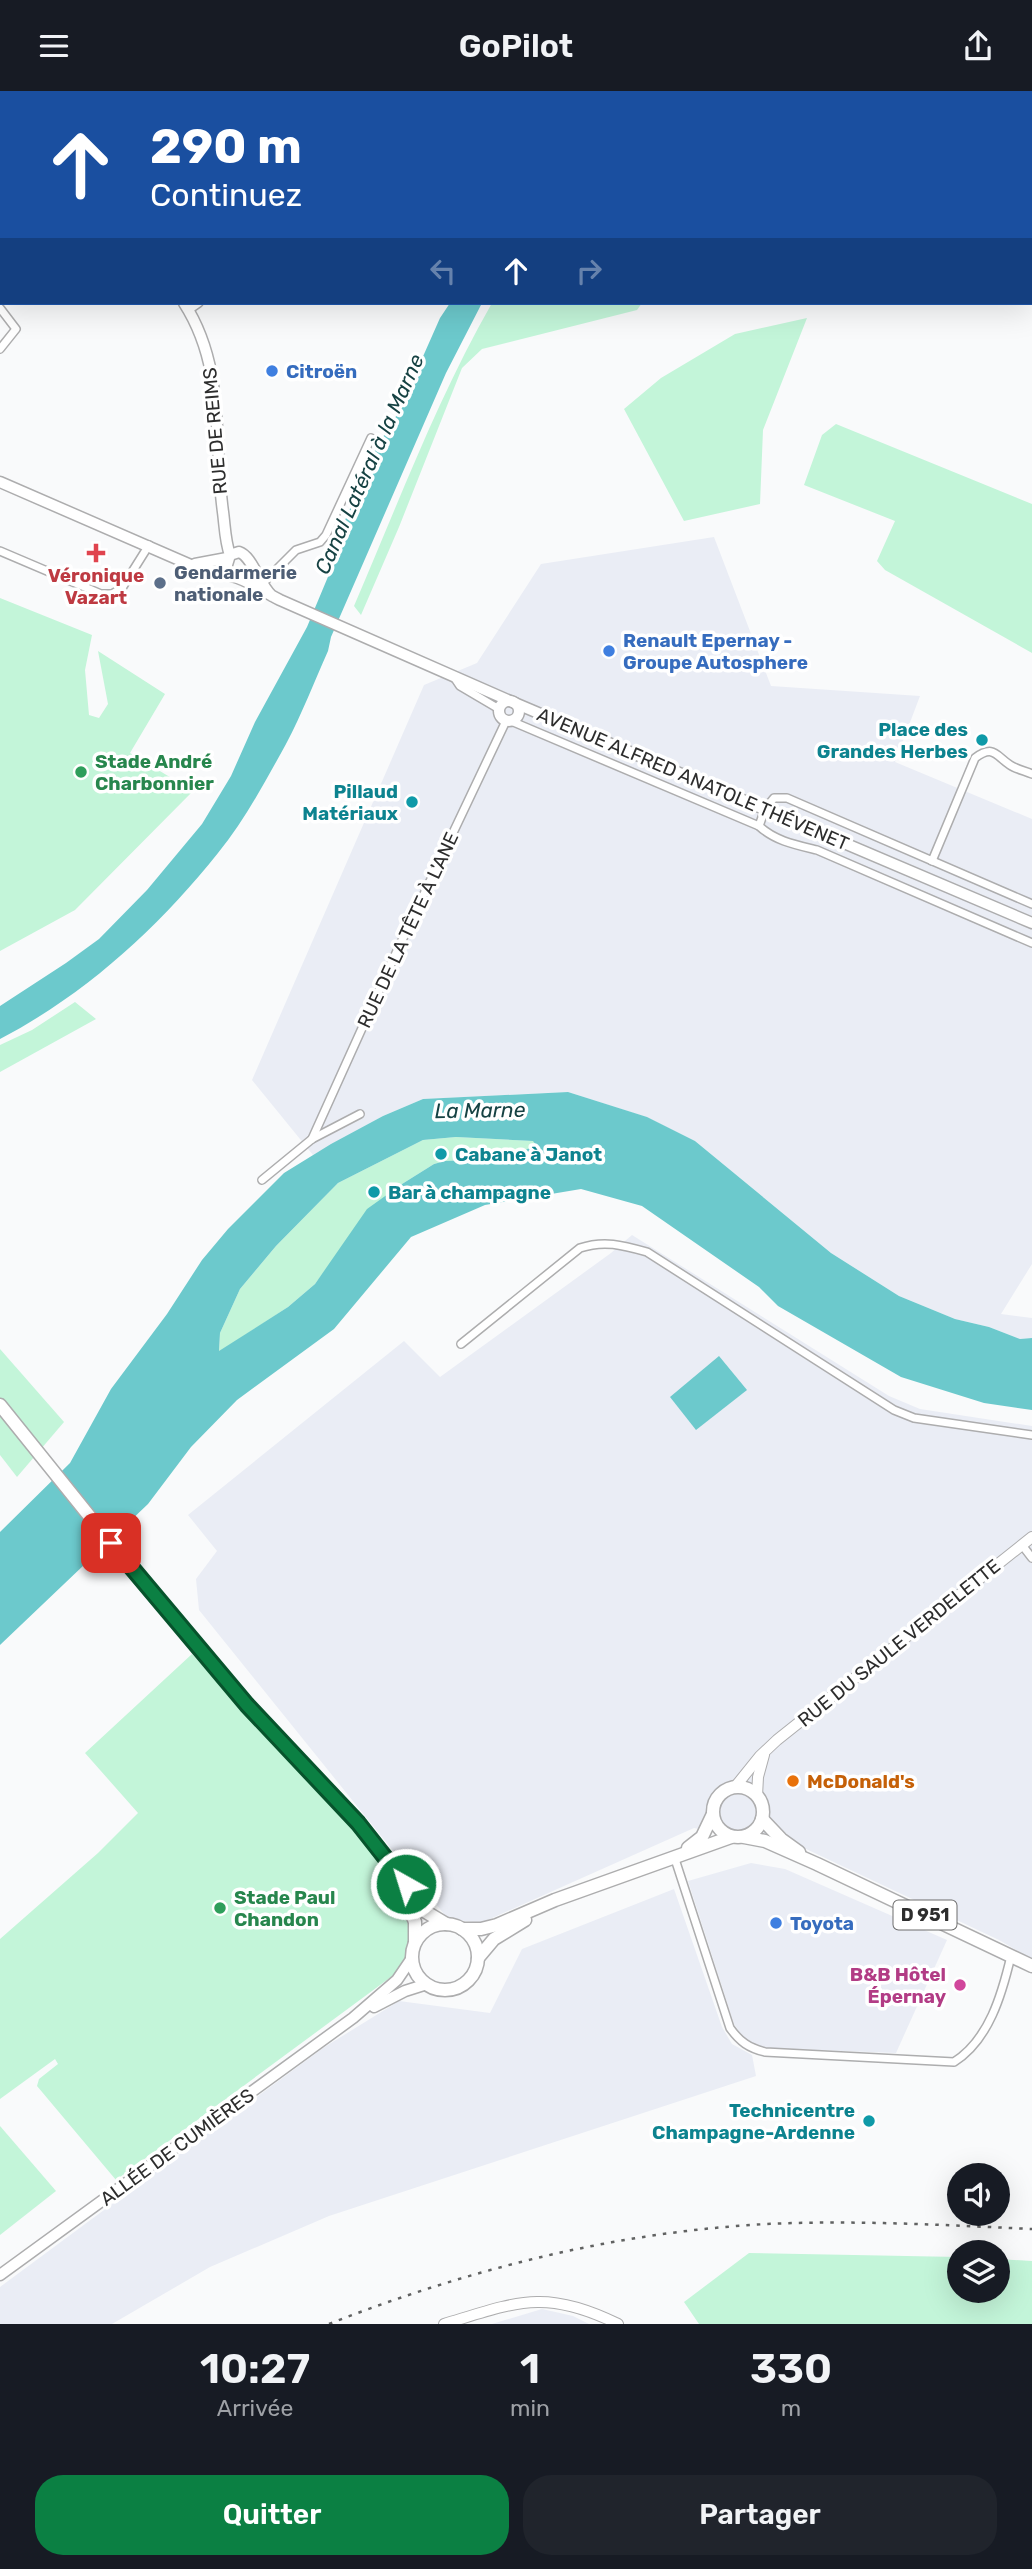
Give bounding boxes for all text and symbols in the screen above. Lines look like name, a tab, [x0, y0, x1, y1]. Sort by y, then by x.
icon: menu	[35, 27, 73, 65]
text: GoPilot	[459, 27, 573, 65]
icon: share	[959, 27, 997, 65]
text: 290 m	[150, 117, 302, 175]
icon: ahead	[35, 119, 126, 210]
text: Continuez	[150, 176, 302, 214]
icon: left	[424, 252, 462, 290]
icon: ahead	[497, 252, 535, 290]
icon: right	[570, 252, 608, 290]
water label: Canal Latéral à la Marne	[309, 350, 429, 578]
place label: Citroën	[286, 360, 357, 383]
marker: Citroën	[264, 363, 280, 379]
street label: RUE DE REIMS	[198, 367, 232, 495]
marker: Véronique Vazart	[88, 545, 104, 561]
place label: Gendarmerie nationale	[174, 561, 297, 606]
place label: Véronique Vazart	[48, 564, 144, 609]
marker: Gendarmerie nationale	[152, 575, 168, 591]
place label: Renault Epernay - Groupe Autosphere	[623, 629, 808, 674]
marker: Renault Epernay - Groupe Autosphere	[601, 643, 617, 659]
street label: AVENUE ALFRED ANATOLE THÉVENET	[534, 703, 852, 855]
place label: Place des Grandes Herbes	[817, 718, 968, 763]
marker: Place des Grandes Herbes	[974, 732, 990, 748]
place label: Stade André Charbonnier	[95, 750, 214, 795]
marker: Stade André Charbonnier	[73, 764, 89, 780]
place label: Pillaud Matériaux	[302, 780, 398, 825]
marker: Pillaud Matériaux	[404, 794, 420, 810]
street label: RUE DE LA TÊTE À L'ANE	[352, 828, 464, 1032]
water label: La Marne	[434, 1097, 526, 1123]
place label: Cabane à Janot	[455, 1143, 602, 1166]
marker: Cabane à Janot	[433, 1146, 449, 1162]
place label: Bar à champagne	[388, 1181, 551, 1204]
marker: Bar à champagne	[366, 1184, 382, 1200]
pin	[81, 1513, 141, 1573]
icon: arrive	[92, 1524, 130, 1562]
street label: RUE DU SAULE VERDELETTE	[793, 1554, 1005, 1732]
place label: McDonald's	[807, 1770, 915, 1793]
marker: McDonald's	[785, 1773, 801, 1789]
position arrow	[369, 1847, 443, 1921]
place label: Stade Paul Chandon	[234, 1886, 335, 1931]
marker: Stade Paul Chandon	[212, 1900, 228, 1916]
road number: D 951	[894, 1901, 956, 1929]
place label: Toyota	[790, 1912, 854, 1935]
marker: Toyota	[768, 1915, 784, 1931]
place label: B&B Hôtel Épernay	[850, 1963, 947, 2008]
marker: B&B Hôtel Épernay	[952, 1977, 968, 1993]
street label: ALLÉE DE CUMIÈRES	[96, 2083, 258, 2211]
place label: Technicentre Champagne-Ardenne	[652, 2099, 855, 2144]
marker: Technicentre Champagne-Ardenne	[861, 2113, 877, 2129]
map controls	[947, 2163, 1010, 2303]
button: sound	[947, 2163, 1010, 2226]
button: layers	[947, 2240, 1010, 2303]
text: 10:27	[200, 2344, 310, 2394]
text: 1	[520, 2344, 540, 2394]
text: 330	[750, 2344, 832, 2394]
text: Arrivée	[217, 2394, 293, 2422]
text: min	[510, 2394, 550, 2422]
text: m	[781, 2394, 801, 2422]
button: Quitter	[35, 2475, 509, 2555]
button: Partager	[523, 2475, 997, 2555]

